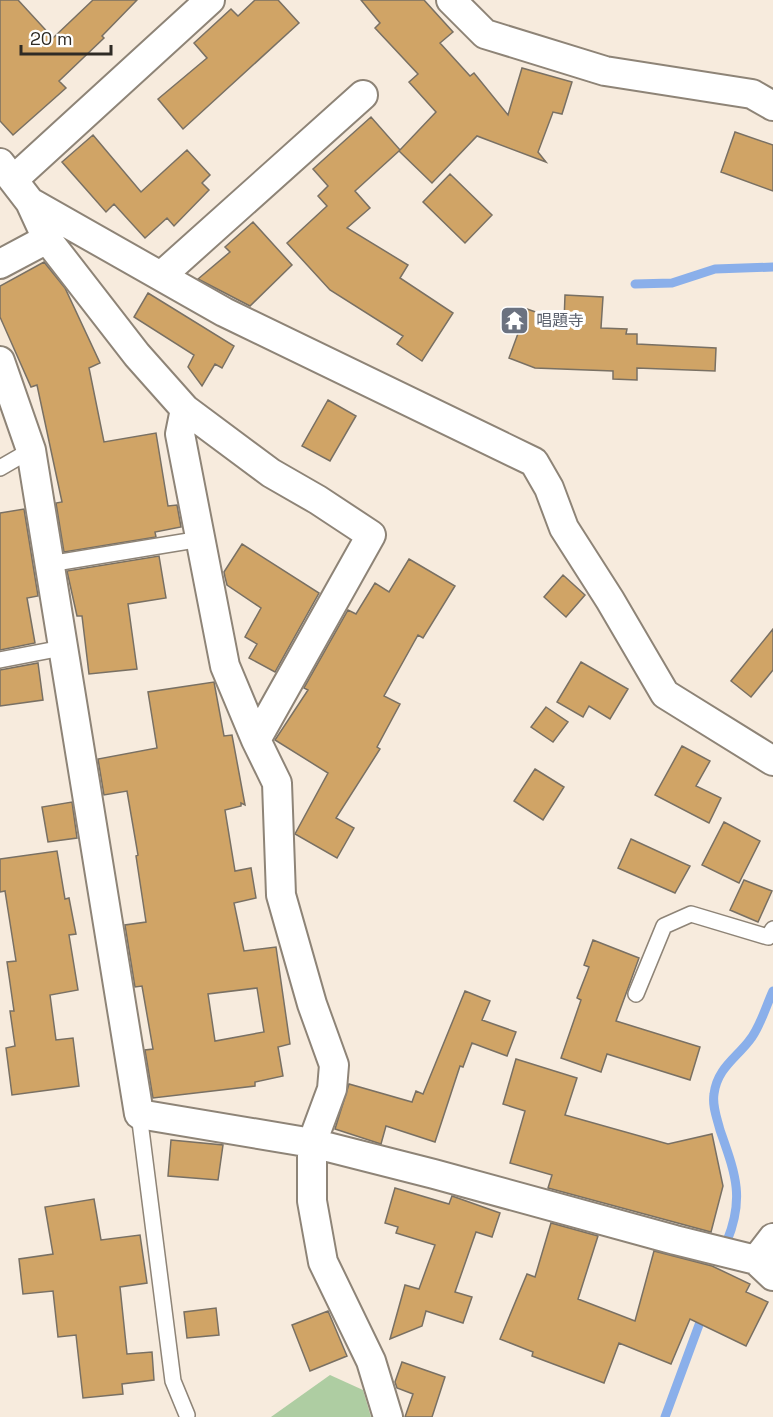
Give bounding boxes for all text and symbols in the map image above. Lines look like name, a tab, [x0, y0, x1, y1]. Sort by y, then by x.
scale bar	[21, 18, 111, 56]
text: 20 m	[30, 27, 73, 50]
temple icon: 唱題寺	[499, 304, 531, 336]
place label: 唱題寺	[536, 310, 584, 331]

